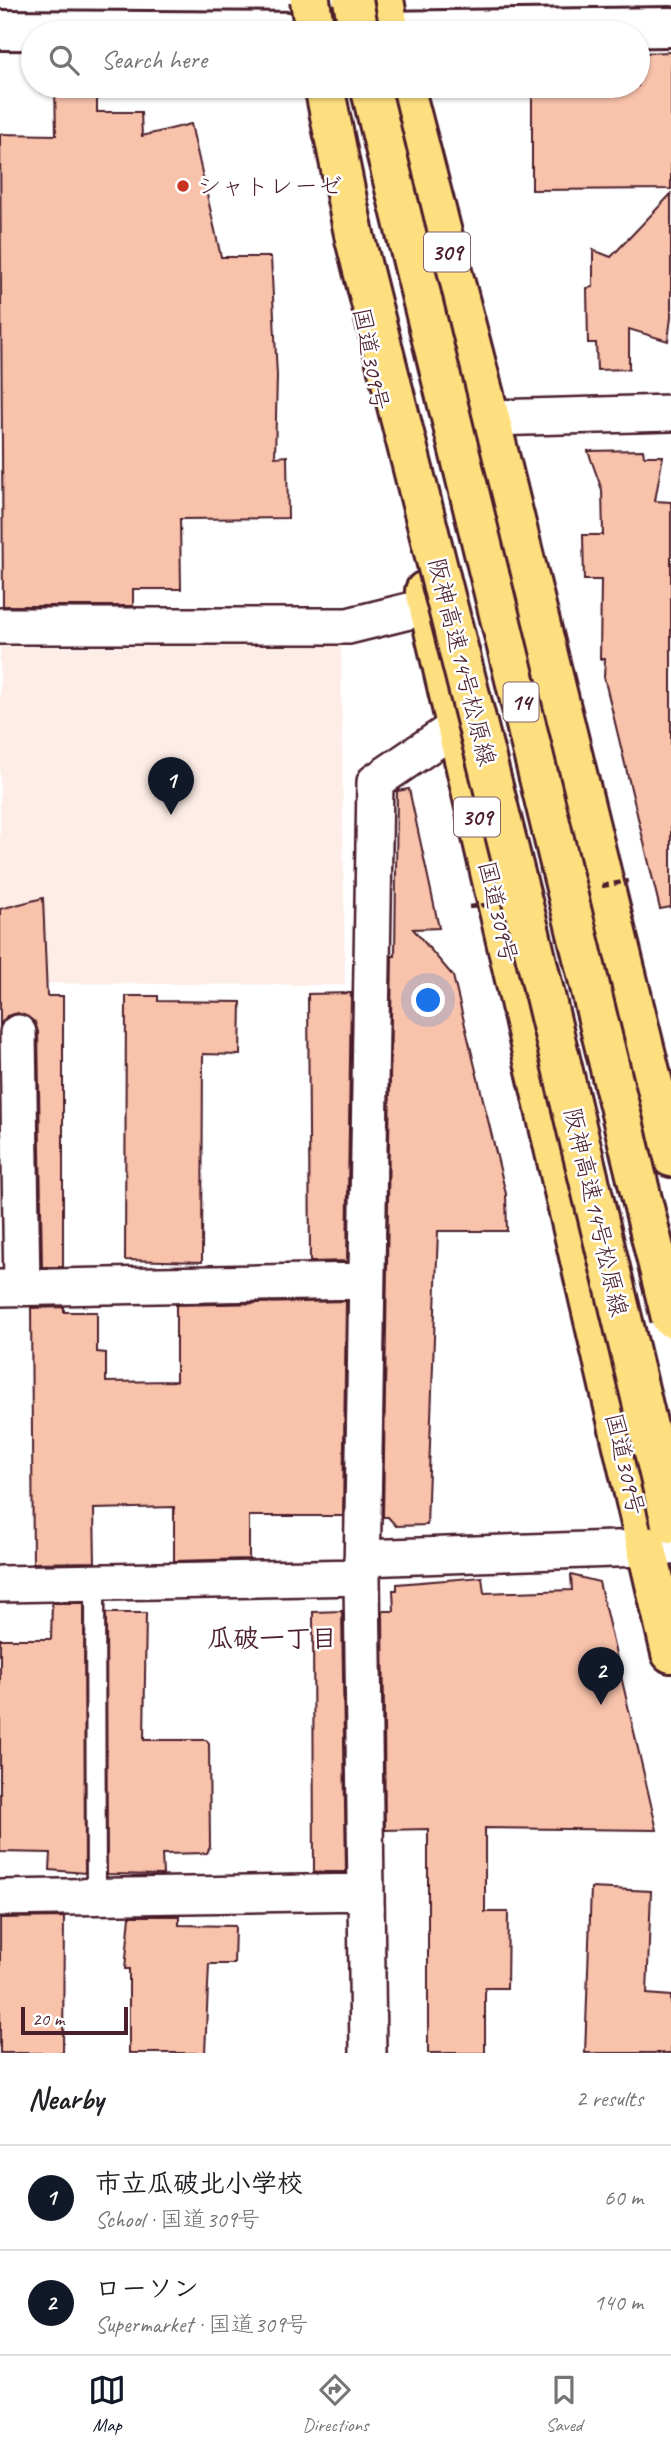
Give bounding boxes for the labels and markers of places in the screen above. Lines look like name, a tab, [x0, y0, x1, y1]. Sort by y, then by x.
place label: シャトレーゼ	[197, 171, 342, 201]
marker: シャトレーゼ	[175, 178, 191, 194]
pin: 1	[148, 757, 194, 815]
pin: 2	[578, 1647, 624, 1705]

